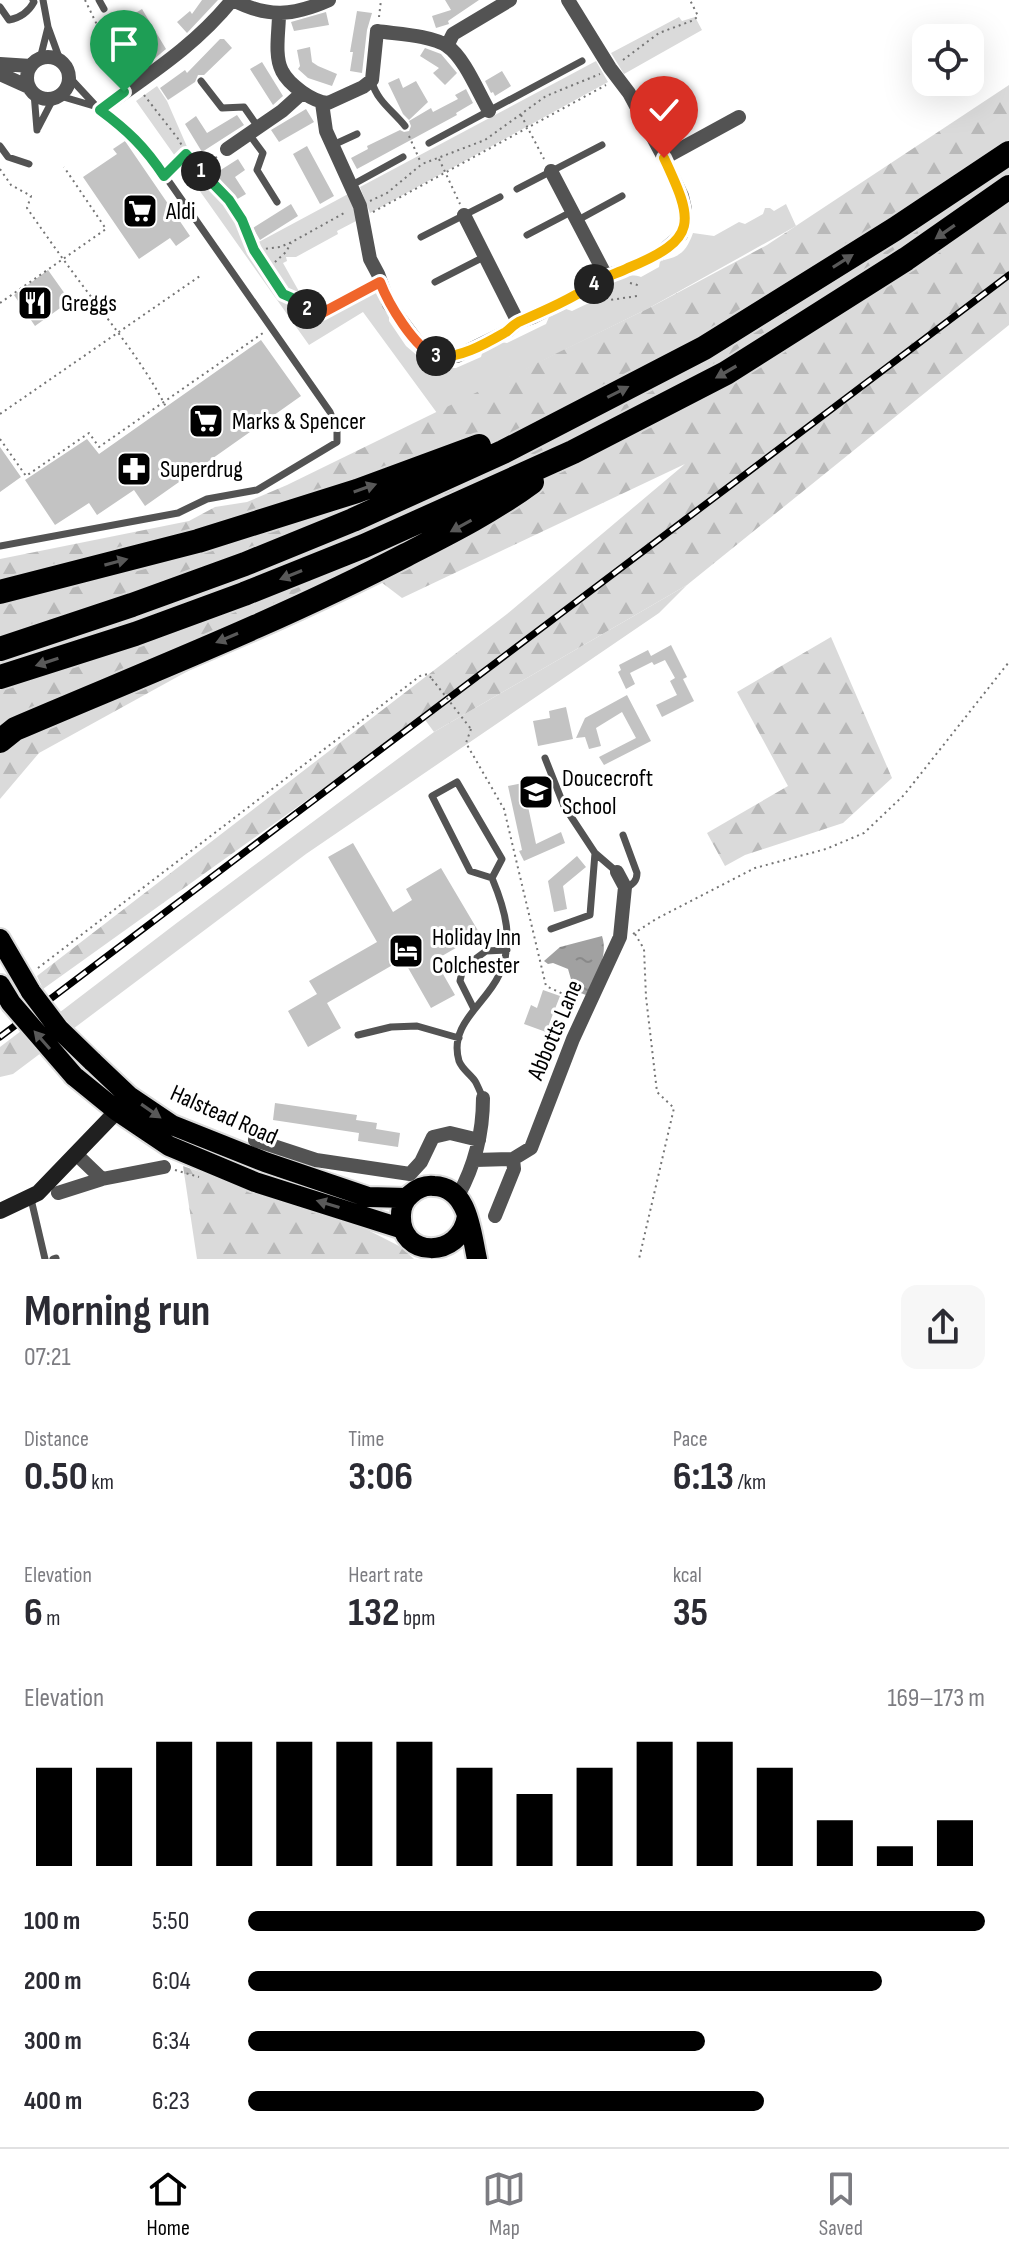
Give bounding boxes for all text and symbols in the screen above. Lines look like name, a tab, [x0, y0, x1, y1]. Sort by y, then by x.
pin	[90, 10, 158, 92]
icon: arrive	[102, 22, 146, 66]
map controls	[912, 24, 984, 96]
button: locate	[912, 24, 984, 96]
pin	[630, 76, 698, 158]
icon: check	[642, 88, 686, 132]
pin: 1	[181, 151, 221, 191]
text: 1	[197, 157, 205, 184]
supermarket icon: Aldi	[121, 192, 159, 230]
place label: Aldi	[165, 197, 196, 226]
one-way arrow	[935, 224, 956, 239]
one-way arrow	[832, 255, 854, 269]
pin: 4	[574, 264, 614, 304]
text: 4	[589, 270, 599, 297]
restaurant icon: Greggs	[16, 284, 54, 322]
place label: Greggs	[61, 289, 117, 318]
pin: 2	[287, 289, 327, 329]
text: 2	[302, 295, 312, 322]
pin: 3	[416, 336, 456, 376]
text: 3	[431, 342, 441, 369]
one-way arrow	[715, 365, 737, 379]
one-way arrow	[607, 385, 630, 398]
supermarket icon: Marks & Spencer	[187, 402, 225, 440]
place label: Marks & Spencer	[232, 407, 366, 436]
pharmacy icon: Superdrug	[115, 450, 153, 488]
place label: Superdrug	[160, 455, 243, 484]
one-way arrow	[353, 482, 377, 494]
one-way arrow	[450, 519, 473, 533]
one-way arrow	[103, 556, 128, 568]
one-way arrow	[279, 569, 303, 582]
one-way arrow	[215, 631, 239, 644]
one-way arrow	[34, 657, 58, 669]
place label: Doucecroft School	[562, 764, 653, 821]
school or university icon: Doucecroft School	[517, 773, 555, 811]
place label: Holiday Inn Colchester	[432, 923, 521, 980]
hotel icon: Holiday Inn Colchester	[387, 932, 425, 970]
street label: Abbotts Lane	[521, 976, 589, 1085]
one-way arrow	[34, 1030, 51, 1050]
street label: Halstead Road	[166, 1078, 282, 1152]
one-way arrow	[141, 1103, 162, 1118]
one-way arrow	[316, 1197, 340, 1210]
text: Morning run	[24, 1285, 210, 1338]
button: share	[901, 1285, 985, 1369]
text: 07:21	[24, 1342, 71, 1373]
text: Distance	[24, 1426, 89, 1453]
text: Time	[348, 1426, 384, 1453]
text: Pace	[673, 1426, 708, 1453]
text: 0.50	[24, 1453, 88, 1501]
text: 3:06	[348, 1453, 413, 1501]
text: 6:13	[673, 1453, 734, 1501]
text: km	[88, 1469, 114, 1496]
text: /km	[734, 1469, 766, 1496]
text: Elevation	[24, 1562, 92, 1589]
text: Heart rate	[348, 1562, 423, 1589]
text: kcal	[673, 1562, 702, 1589]
text: 6	[24, 1589, 43, 1637]
text: 132	[348, 1589, 399, 1637]
text: 35	[673, 1589, 708, 1637]
text: m	[43, 1605, 60, 1632]
text: bpm	[399, 1605, 435, 1632]
text: Elevation	[24, 1683, 104, 1714]
text: 169–173 m	[887, 1683, 985, 1714]
text: 100 m	[24, 1906, 80, 1937]
text: 5:50	[152, 1906, 189, 1937]
text: 200 m	[24, 1966, 81, 1997]
text: 6:04	[152, 1966, 191, 1997]
text: 300 m	[24, 2026, 82, 2057]
text: 6:34	[152, 2026, 190, 2057]
text: 400 m	[24, 2086, 82, 2117]
text: 6:23	[152, 2086, 190, 2117]
tab: Home	[146, 2167, 190, 2242]
tab: Map	[482, 2167, 526, 2242]
tab: Saved	[819, 2167, 863, 2242]

